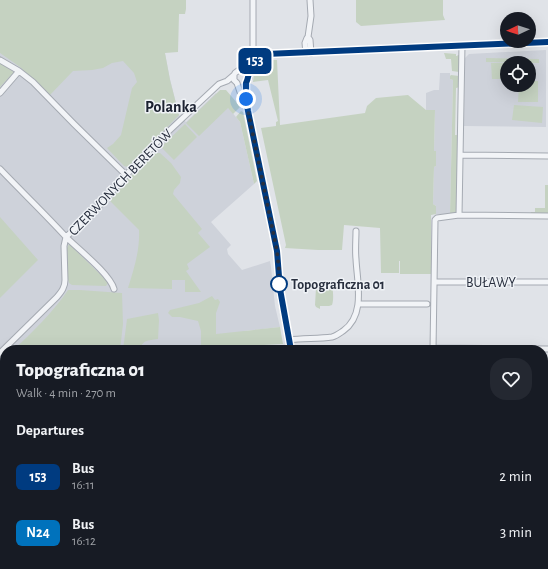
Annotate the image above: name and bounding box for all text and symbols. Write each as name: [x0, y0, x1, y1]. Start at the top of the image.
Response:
north arrow: [500, 12, 536, 48]
map controls: [500, 12, 536, 92]
line badge: 153: [232, 48, 278, 74]
text: 153: [246, 54, 264, 68]
button: locate: [500, 56, 536, 92]
your location: [236, 89, 256, 109]
district label: Polanka: [145, 99, 197, 115]
street label: CZERWONYCH BERETÓW: [64, 124, 175, 239]
marker: Topograficzna 01: [270, 275, 288, 293]
street label: BUŁAWY: [466, 276, 517, 290]
place label: Topograficzna 01: [291, 278, 385, 292]
button: heart: [490, 358, 532, 400]
text: Topograficzna 01: [16, 361, 145, 380]
text: Walk · 4 min · 270 m: [16, 387, 116, 400]
text: Departures: [16, 423, 84, 438]
text: Bus: [72, 461, 94, 476]
text: 2 min: [499, 469, 532, 484]
text: 153: [29, 470, 47, 484]
text: 16:11: [72, 479, 95, 492]
text: Bus: [72, 517, 94, 532]
text: 3 min: [500, 525, 532, 540]
text: N24: [26, 526, 50, 540]
text: 16:12: [72, 535, 96, 548]

